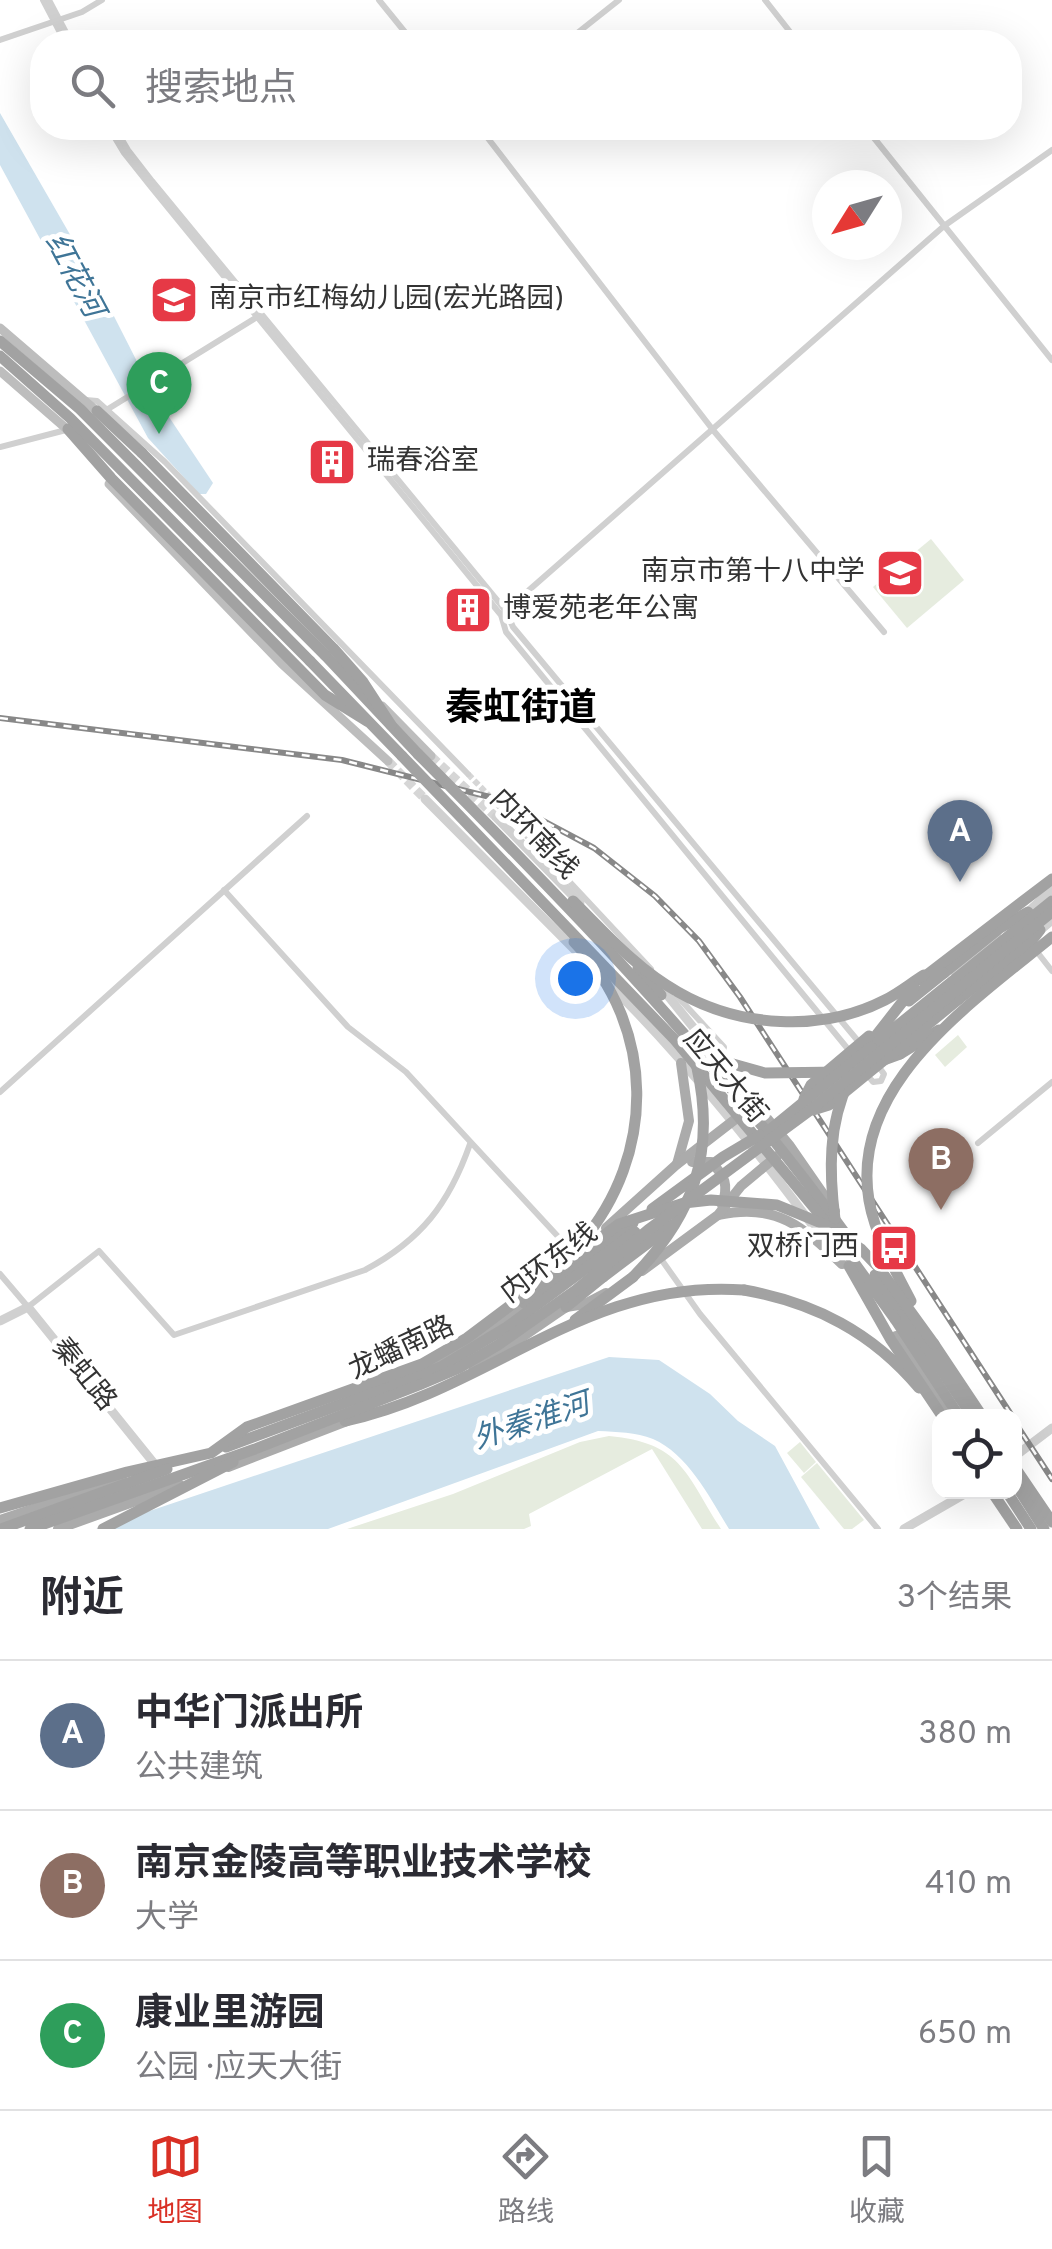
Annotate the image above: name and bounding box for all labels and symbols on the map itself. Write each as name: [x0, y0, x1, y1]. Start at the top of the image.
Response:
north arrow: [812, 170, 902, 260]
water label: 红花河: [36, 228, 113, 329]
school or university icon: 南京市红梅幼儿园(宏光路园): [148, 274, 200, 326]
place label: 南京市红梅幼儿园(宏光路园): [209, 282, 564, 318]
pin: C: [126, 352, 192, 434]
building icon: 瑞春浴室: [306, 436, 358, 488]
place label: 瑞春浴室: [367, 444, 479, 480]
school or university icon: 南京市第十八中学: [874, 547, 926, 599]
place label: 南京市第十八中学: [641, 555, 865, 591]
building icon: 博爱苑老年公寓: [442, 584, 494, 636]
place label: 博爱苑老年公寓: [503, 592, 699, 628]
district label: 秦虹街道: [445, 686, 597, 735]
street label: 内环南线: [481, 782, 585, 888]
pin: A: [928, 800, 992, 882]
your location: [550, 953, 601, 1004]
street label: 应天大街: [674, 1023, 774, 1131]
pin: B: [908, 1128, 974, 1210]
street label: 内环东线: [494, 1216, 606, 1312]
bus stop icon: 双桥门西: [868, 1222, 920, 1274]
place label: 双桥门西: [747, 1230, 859, 1266]
street label: 龙蟠南路: [344, 1309, 460, 1389]
street label: 秦虹路: [43, 1331, 123, 1419]
water label: 外秦淮河: [469, 1385, 600, 1459]

